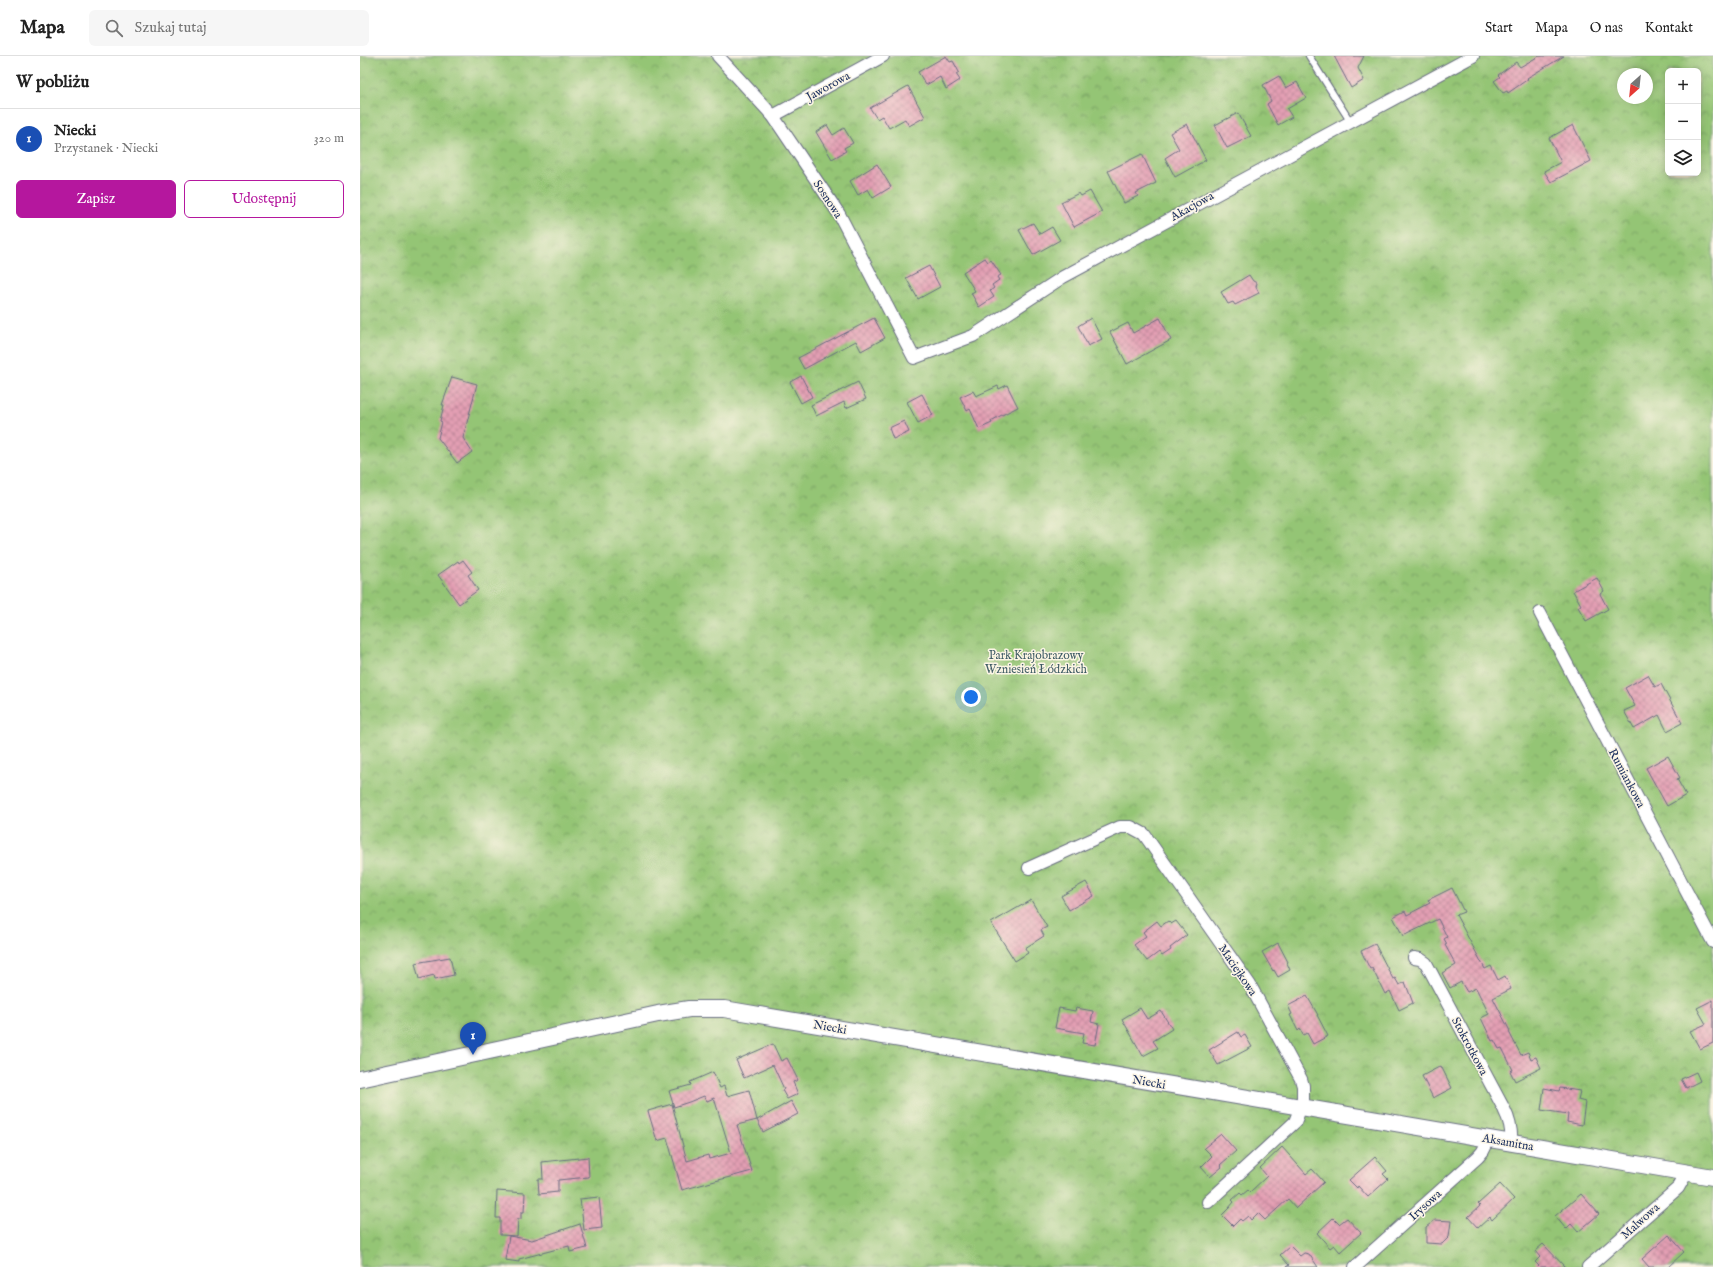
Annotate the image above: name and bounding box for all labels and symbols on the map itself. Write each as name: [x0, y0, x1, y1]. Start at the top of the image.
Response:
street label: Jaworowa: [802, 68, 854, 106]
north arrow: [1617, 68, 1653, 104]
street label: Sosnowa: [810, 177, 846, 222]
street label: Akacjowa: [1167, 188, 1217, 225]
park label: Park Krajobrazowy Wzniesień Łódzkich: [985, 648, 1088, 677]
your location: [961, 687, 981, 707]
street label: Rumiankowa: [1605, 746, 1649, 811]
street label: Maciejkowa: [1215, 942, 1261, 1000]
street label: Stokrotkowa: [1448, 1015, 1492, 1079]
street label: Niecki: [812, 1017, 848, 1038]
pin: 1: [460, 1022, 486, 1055]
street label: Niecki: [1131, 1072, 1167, 1093]
street label: Aksamitna: [1480, 1130, 1536, 1155]
street label: Irysowa: [1406, 1186, 1445, 1224]
street label: Malwowa: [1618, 1200, 1663, 1243]

